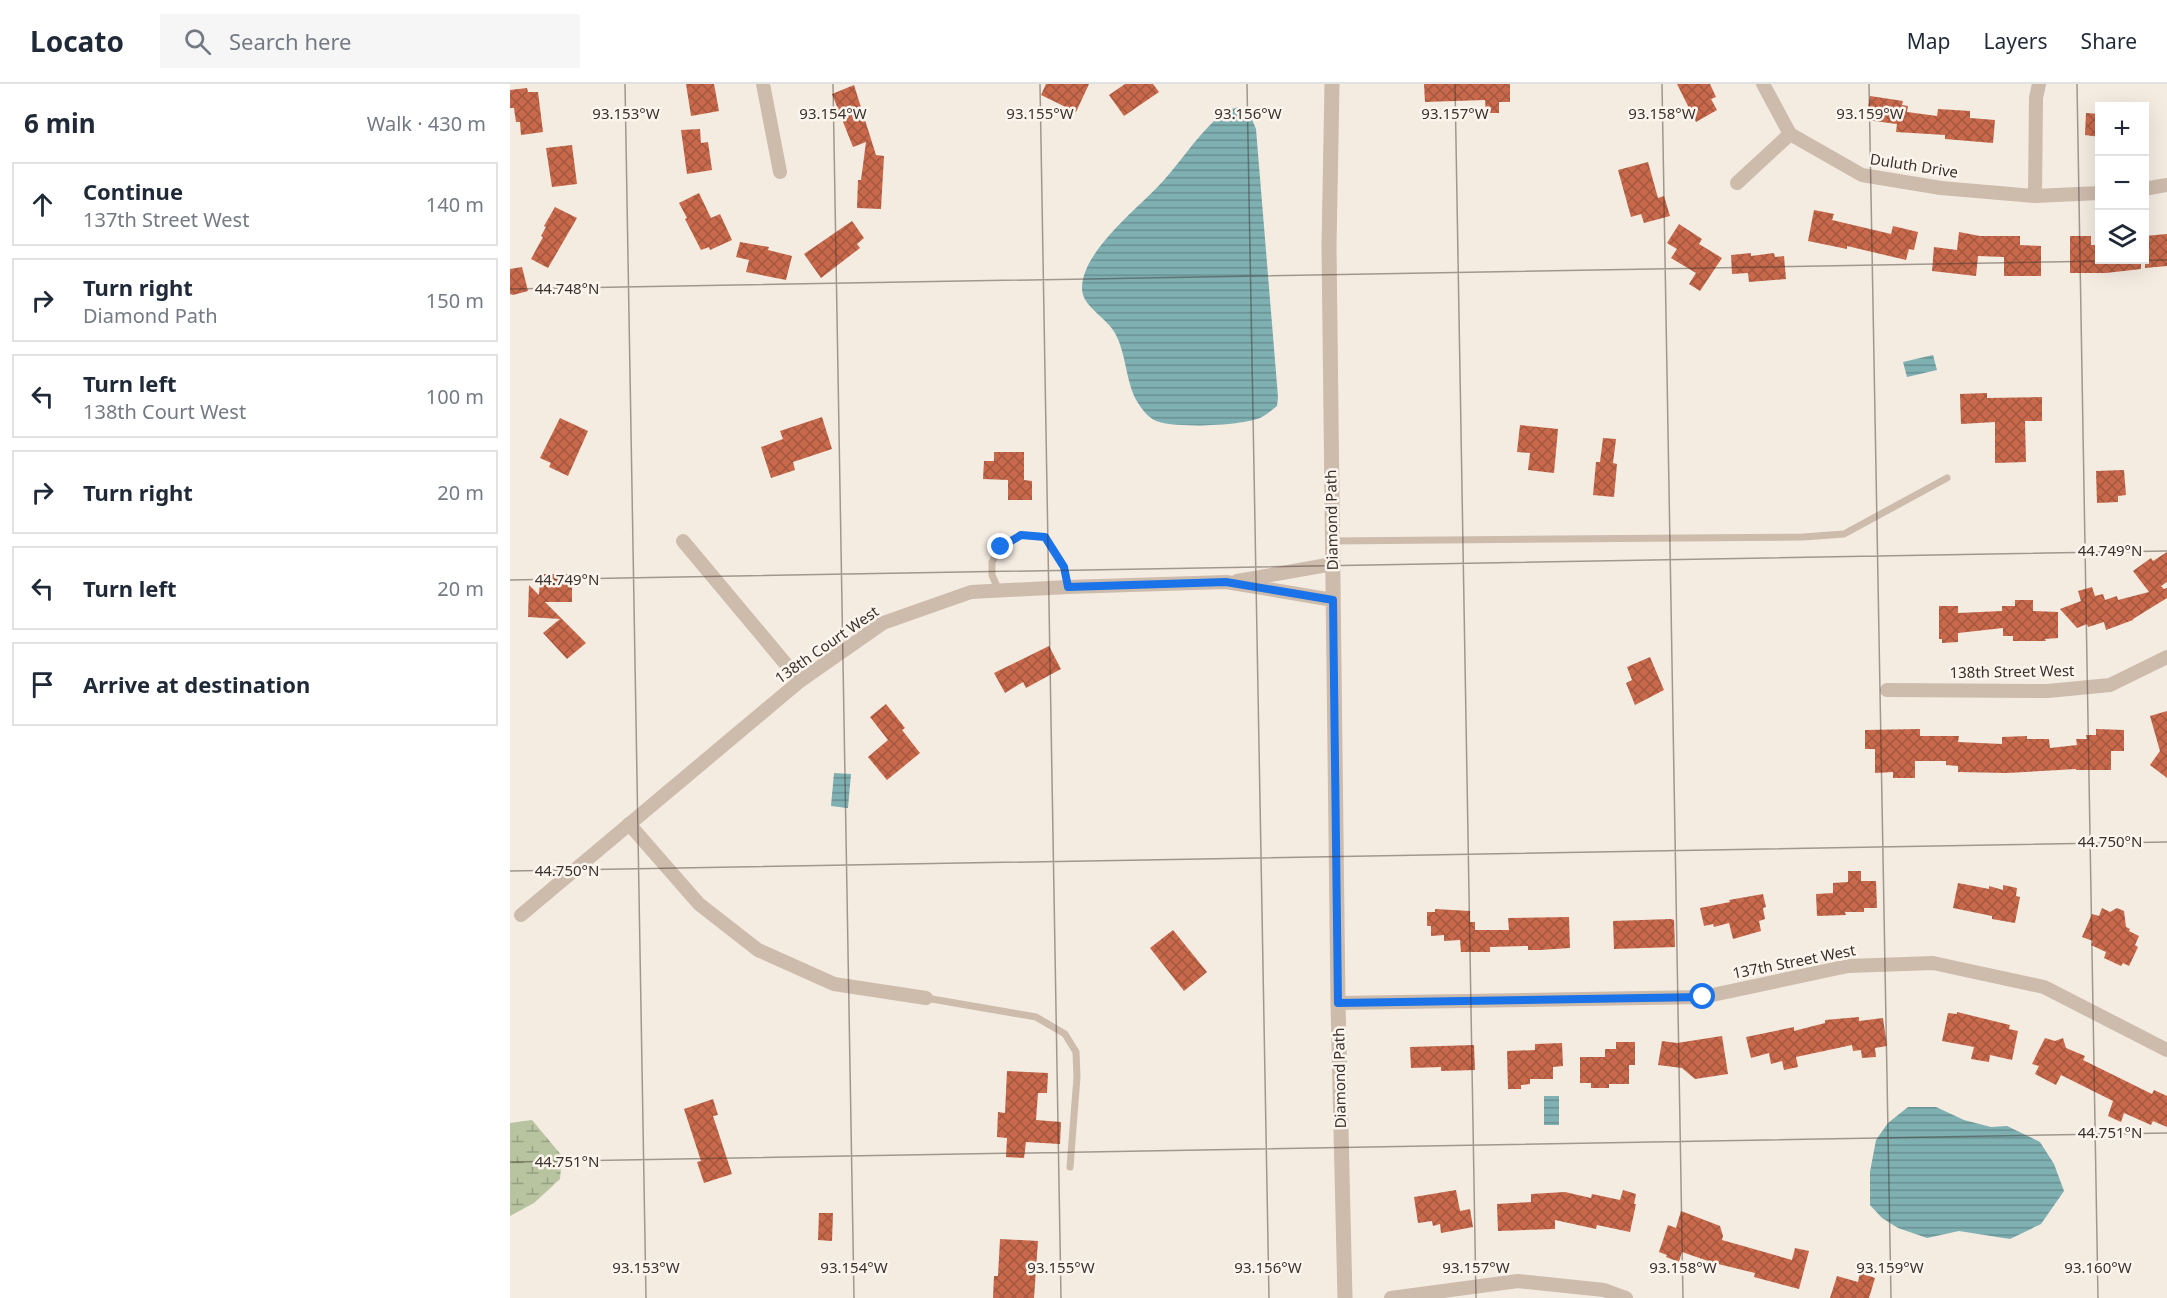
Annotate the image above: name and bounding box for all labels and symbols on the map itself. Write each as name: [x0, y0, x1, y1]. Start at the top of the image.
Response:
text: 93.153°W: [592, 103, 660, 123]
text: 93.154°W: [799, 103, 867, 123]
text: 93.155°W: [1006, 103, 1074, 123]
text: 93.156°W: [1214, 103, 1282, 123]
text: 93.157°W: [1421, 103, 1489, 123]
text: 93.158°W: [1628, 103, 1696, 123]
text: 93.159°W: [1836, 103, 1904, 123]
street label: Duluth Drive: [1869, 148, 1960, 182]
text: 44.748°N: [535, 278, 599, 298]
street label: Diamond Path: [1320, 469, 1342, 571]
route end: [987, 533, 1013, 559]
text: 44.749°N: [2078, 540, 2142, 560]
text: 44.749°N: [535, 569, 599, 589]
street label: 138th Court West: [771, 601, 883, 687]
street label: 138th Street West: [1949, 660, 2075, 682]
text: 44.750°N: [2078, 831, 2142, 851]
text: 44.750°N: [535, 860, 599, 880]
street label: 137th Street West: [1731, 939, 1858, 983]
route start: [1689, 983, 1715, 1009]
street label: Diamond Path: [1328, 1027, 1350, 1129]
text: 44.751°N: [2078, 1122, 2142, 1142]
text: 44.751°N: [535, 1151, 599, 1171]
text: 93.153°W: [612, 1257, 680, 1277]
text: 93.154°W: [820, 1257, 888, 1277]
text: 93.155°W: [1027, 1257, 1095, 1277]
text: 93.156°W: [1234, 1257, 1302, 1277]
text: 93.157°W: [1442, 1257, 1510, 1277]
text: 93.158°W: [1649, 1257, 1717, 1277]
text: 93.159°W: [1856, 1257, 1924, 1277]
text: 93.160°W: [2064, 1257, 2132, 1277]

